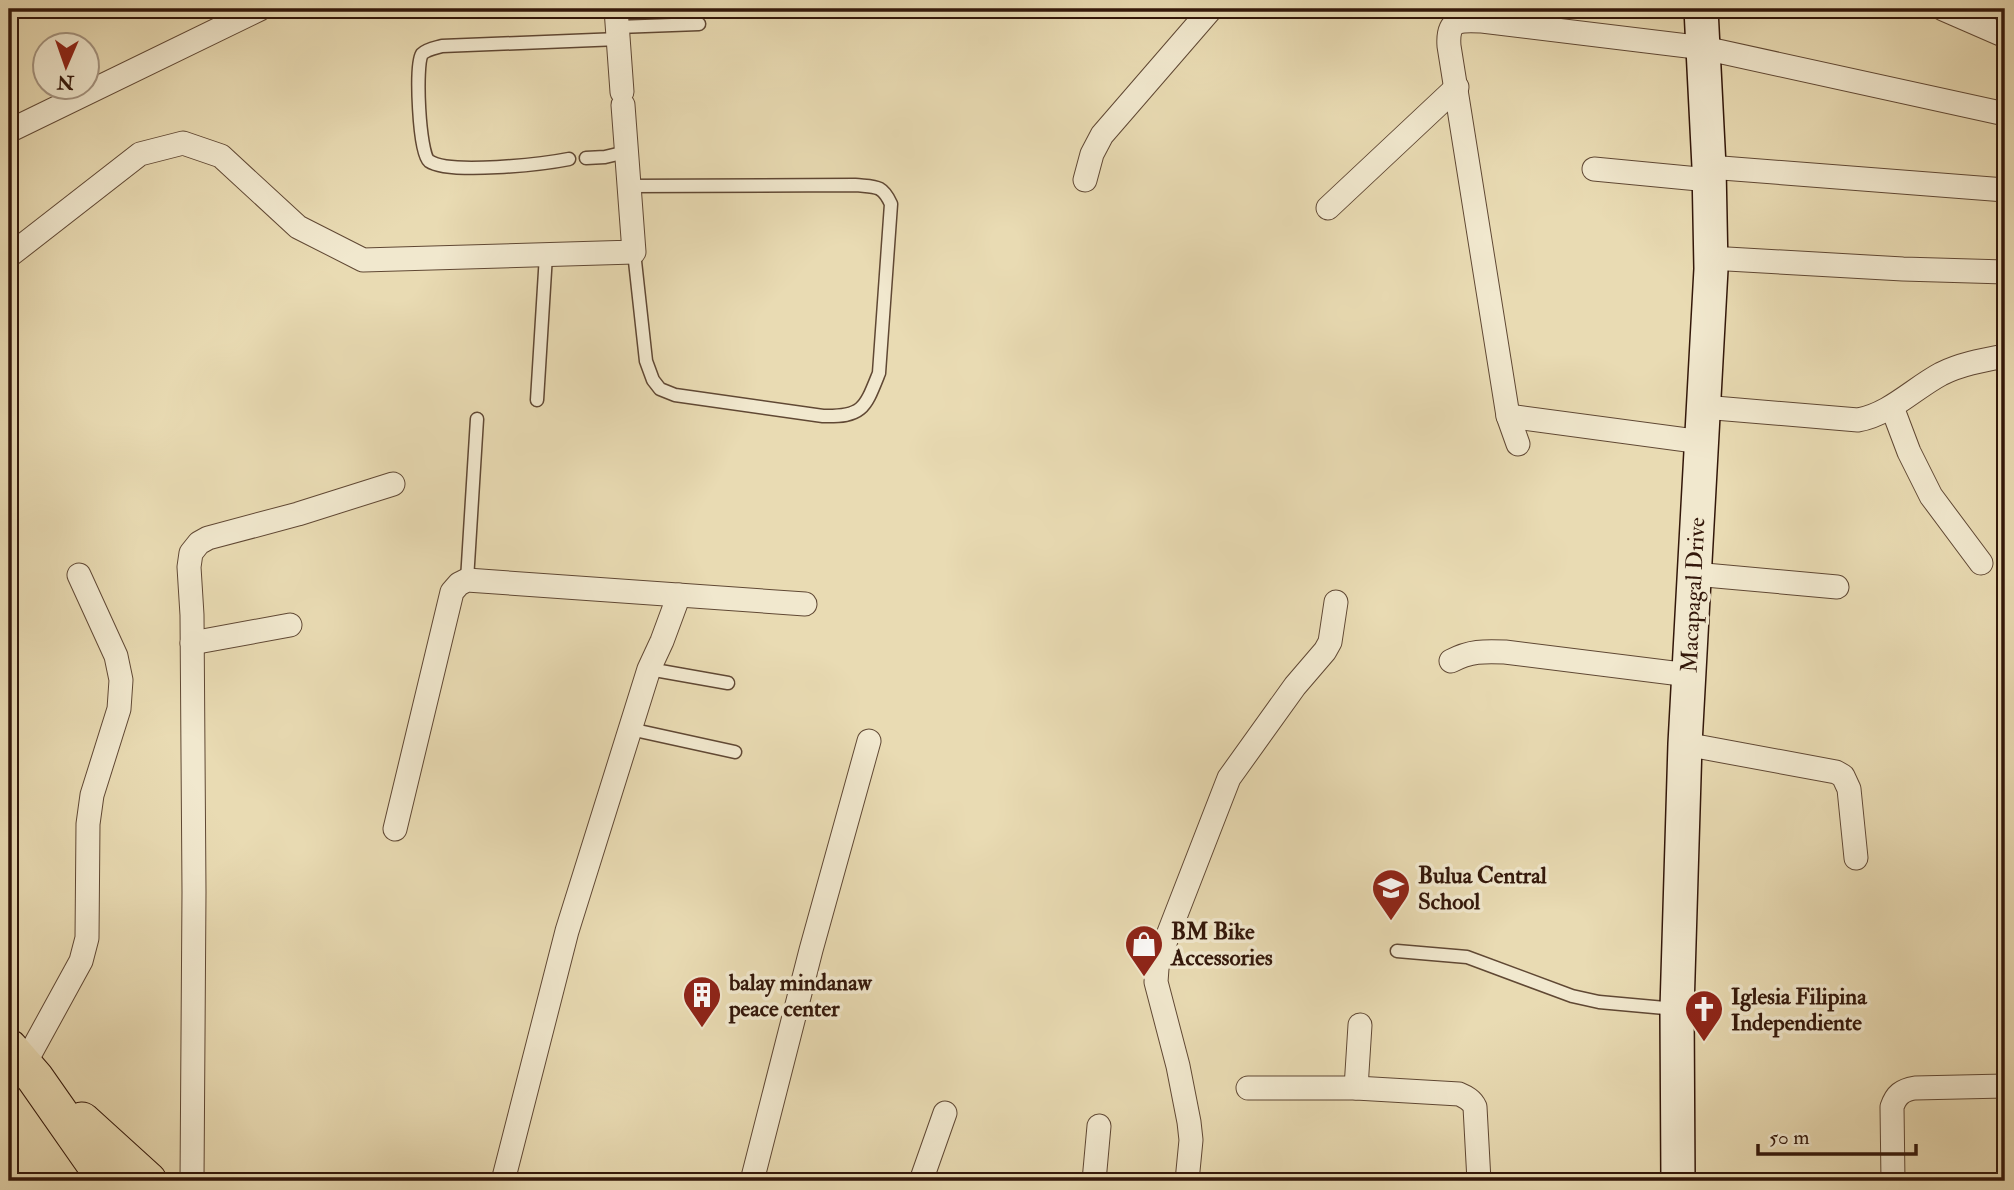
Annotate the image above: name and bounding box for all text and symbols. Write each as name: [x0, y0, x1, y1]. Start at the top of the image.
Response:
north arrow: [32, 32, 102, 102]
text: N: [56, 70, 75, 94]
street label: Macapagal Drive: [1674, 516, 1713, 673]
place label: Bulua Central School: [1418, 861, 1548, 916]
school or university icon: Bulua Central School: [1370, 867, 1412, 922]
place label: BM Bike Accessories: [1170, 917, 1273, 972]
shop icon: BM Bike Accessories: [1123, 923, 1165, 978]
place label: balay mindanaw peace center: [728, 968, 872, 1024]
building icon: balay mindanaw peace center: [681, 974, 723, 1029]
place label: Iglesia Filipina Independiente: [1731, 982, 1868, 1038]
church icon: Iglesia Filipina Independiente: [1683, 988, 1725, 1043]
scale bar: [1758, 1113, 1916, 1157]
text: 50 m: [1769, 1124, 1810, 1151]

